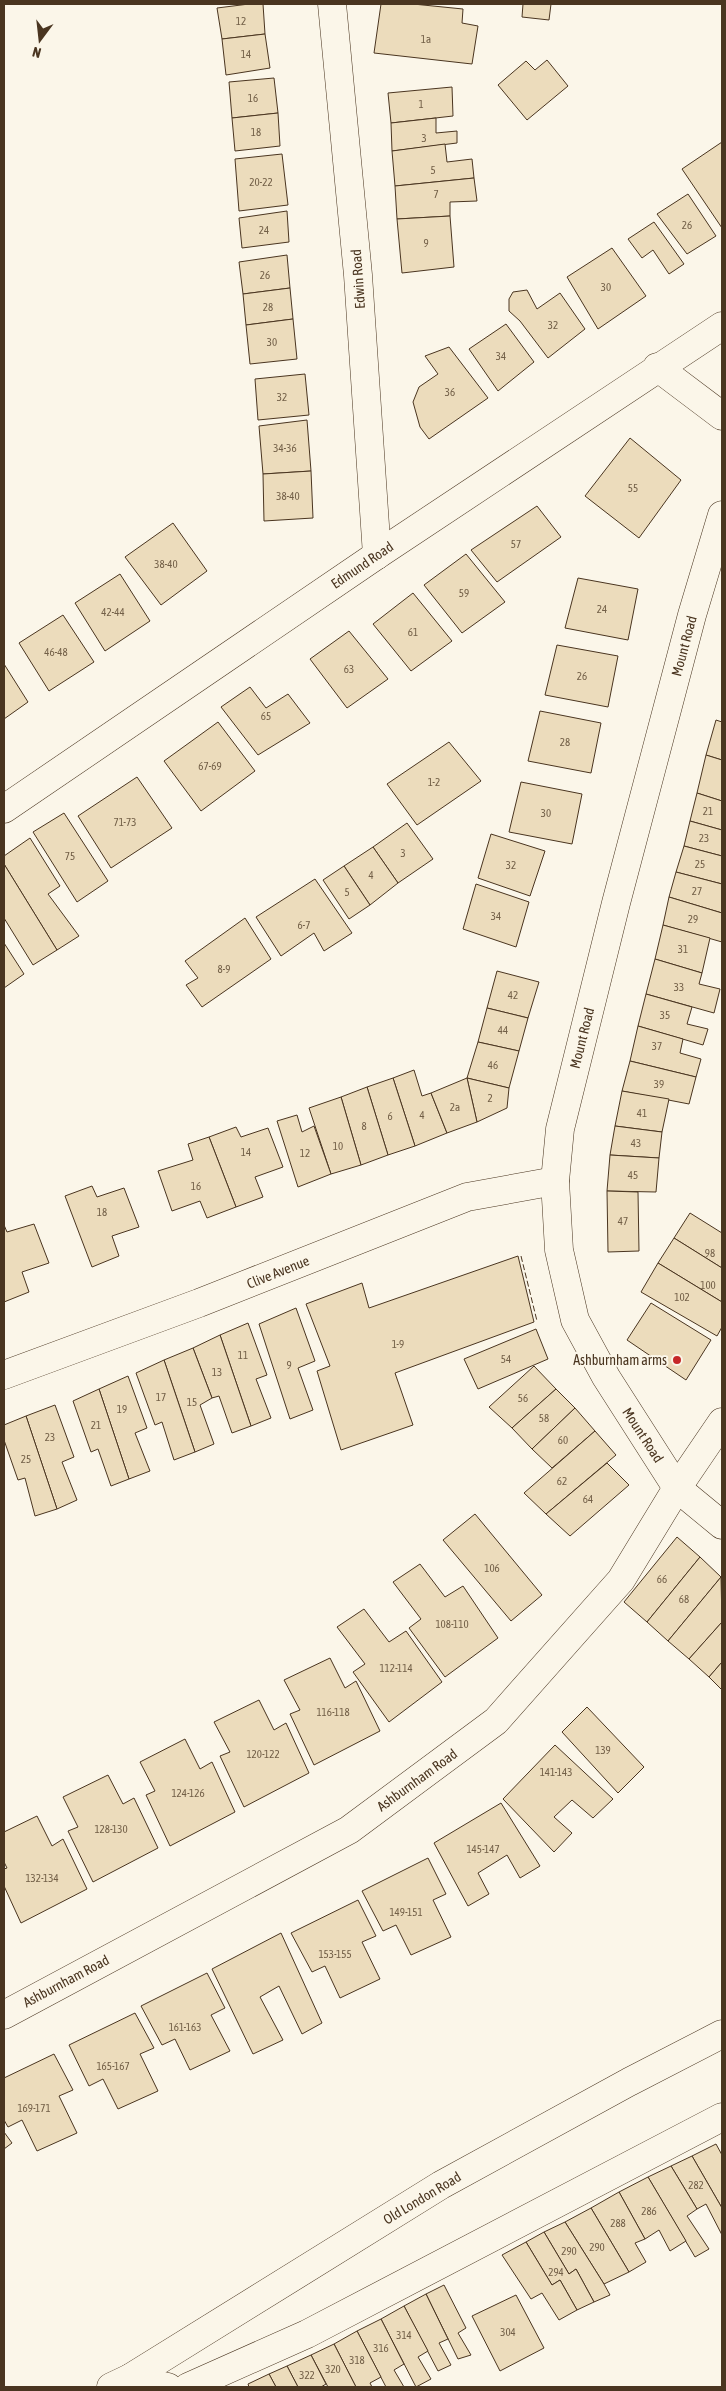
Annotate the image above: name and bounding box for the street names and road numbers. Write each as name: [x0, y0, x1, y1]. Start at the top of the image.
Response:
street label: Edwin Road: [348, 249, 368, 309]
street label: Edmund Road: [328, 538, 396, 592]
street label: Mount Road: [668, 614, 700, 678]
street label: Mount Road: [567, 1006, 597, 1070]
street label: Clive Avenue: [244, 1252, 312, 1292]
street label: Mount Road: [619, 1405, 667, 1465]
street label: Ashburnham Road: [374, 1746, 460, 1814]
street label: Ashburnham Road: [20, 1952, 112, 2010]
street label: Old London Road: [380, 2169, 464, 2227]

